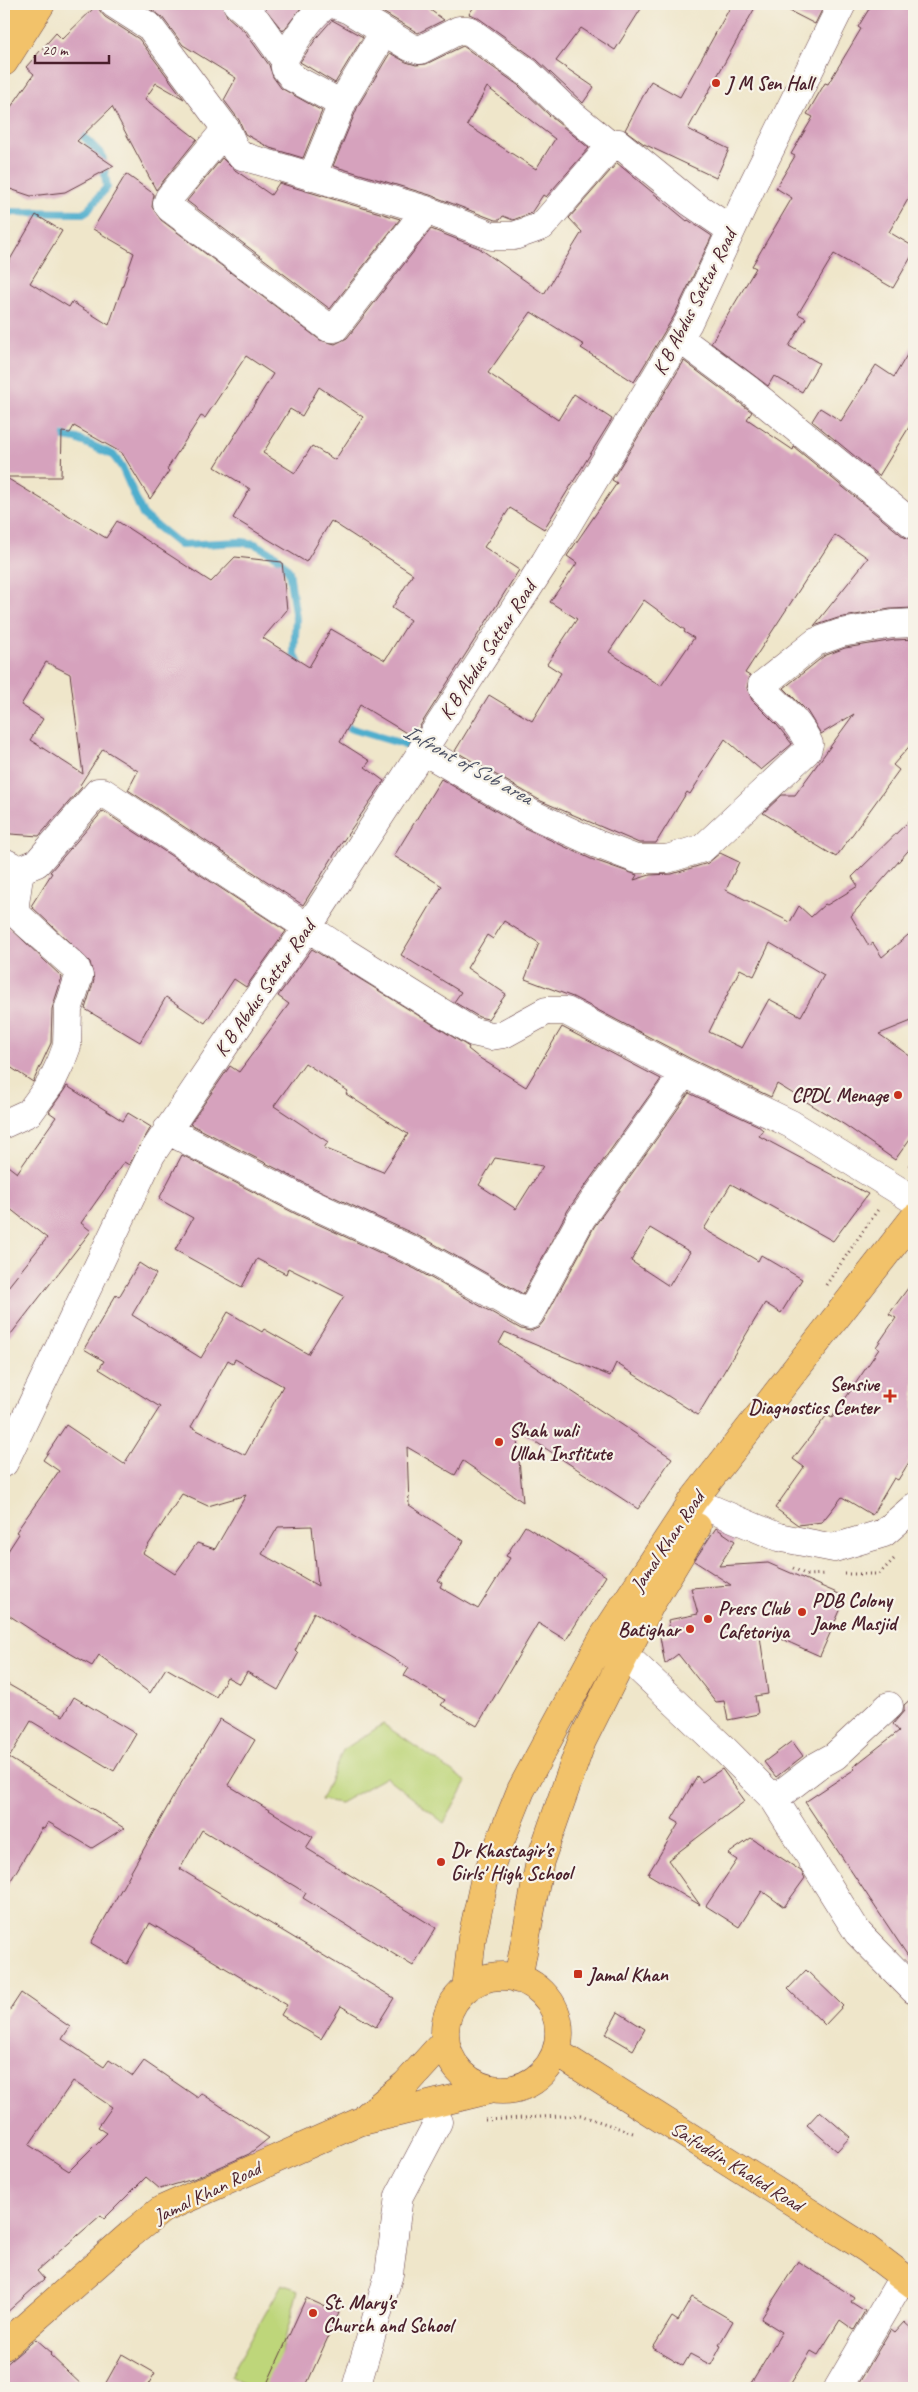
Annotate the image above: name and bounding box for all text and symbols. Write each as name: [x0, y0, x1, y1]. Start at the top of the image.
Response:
scale bar: [35, 32, 109, 64]
text: 20 m: [42, 41, 69, 60]
place label: J M Sen Hall: [724, 71, 817, 96]
marker: J M Sen Hall: [710, 77, 722, 89]
street label: K B Abdus Sattar Road: [647, 222, 743, 379]
street label: K B Abdus Sattar Road: [433, 574, 543, 724]
water label: Infront of Sub area: [399, 718, 539, 811]
street label: K B Abdus Sattar Road: [208, 913, 322, 1061]
place label: CPDL Menage: [792, 1083, 889, 1108]
marker: CPDL Menage: [892, 1089, 904, 1101]
place label: Sensive Diagnostics Center: [749, 1372, 882, 1420]
marker: Sensive Diagnostics Center: [883, 1389, 897, 1403]
place label: Shah wali Ullah Institute: [509, 1418, 613, 1466]
marker: Shah wali Ullah Institute: [493, 1436, 505, 1448]
street label: Jamal Khan Road: [624, 1484, 712, 1597]
place label: PDB Colony Jame Masjid: [810, 1588, 900, 1636]
place label: Press Club Cafetoriya: [718, 1596, 791, 1644]
marker: PDB Colony Jame Masjid: [796, 1606, 808, 1618]
marker: Press Club Cafetoriya: [702, 1613, 714, 1625]
place label: Batighar: [618, 1617, 683, 1642]
marker: Batighar: [684, 1623, 696, 1635]
place label: Dr Khastagir's Girls' High School: [451, 1838, 575, 1886]
marker: Dr Khastagir's Girls' High School: [435, 1856, 447, 1868]
place label: Jamal Khan: [586, 1962, 669, 1987]
marker: Jamal Khan: [572, 1968, 584, 1980]
street label: Saifuddin Khaled Road: [666, 2116, 810, 2219]
street label: Jamal Khan Road: [149, 2154, 268, 2230]
place label: St. Mary's Church and School: [323, 2290, 456, 2338]
marker: St. Mary's Church and School: [307, 2307, 319, 2319]

